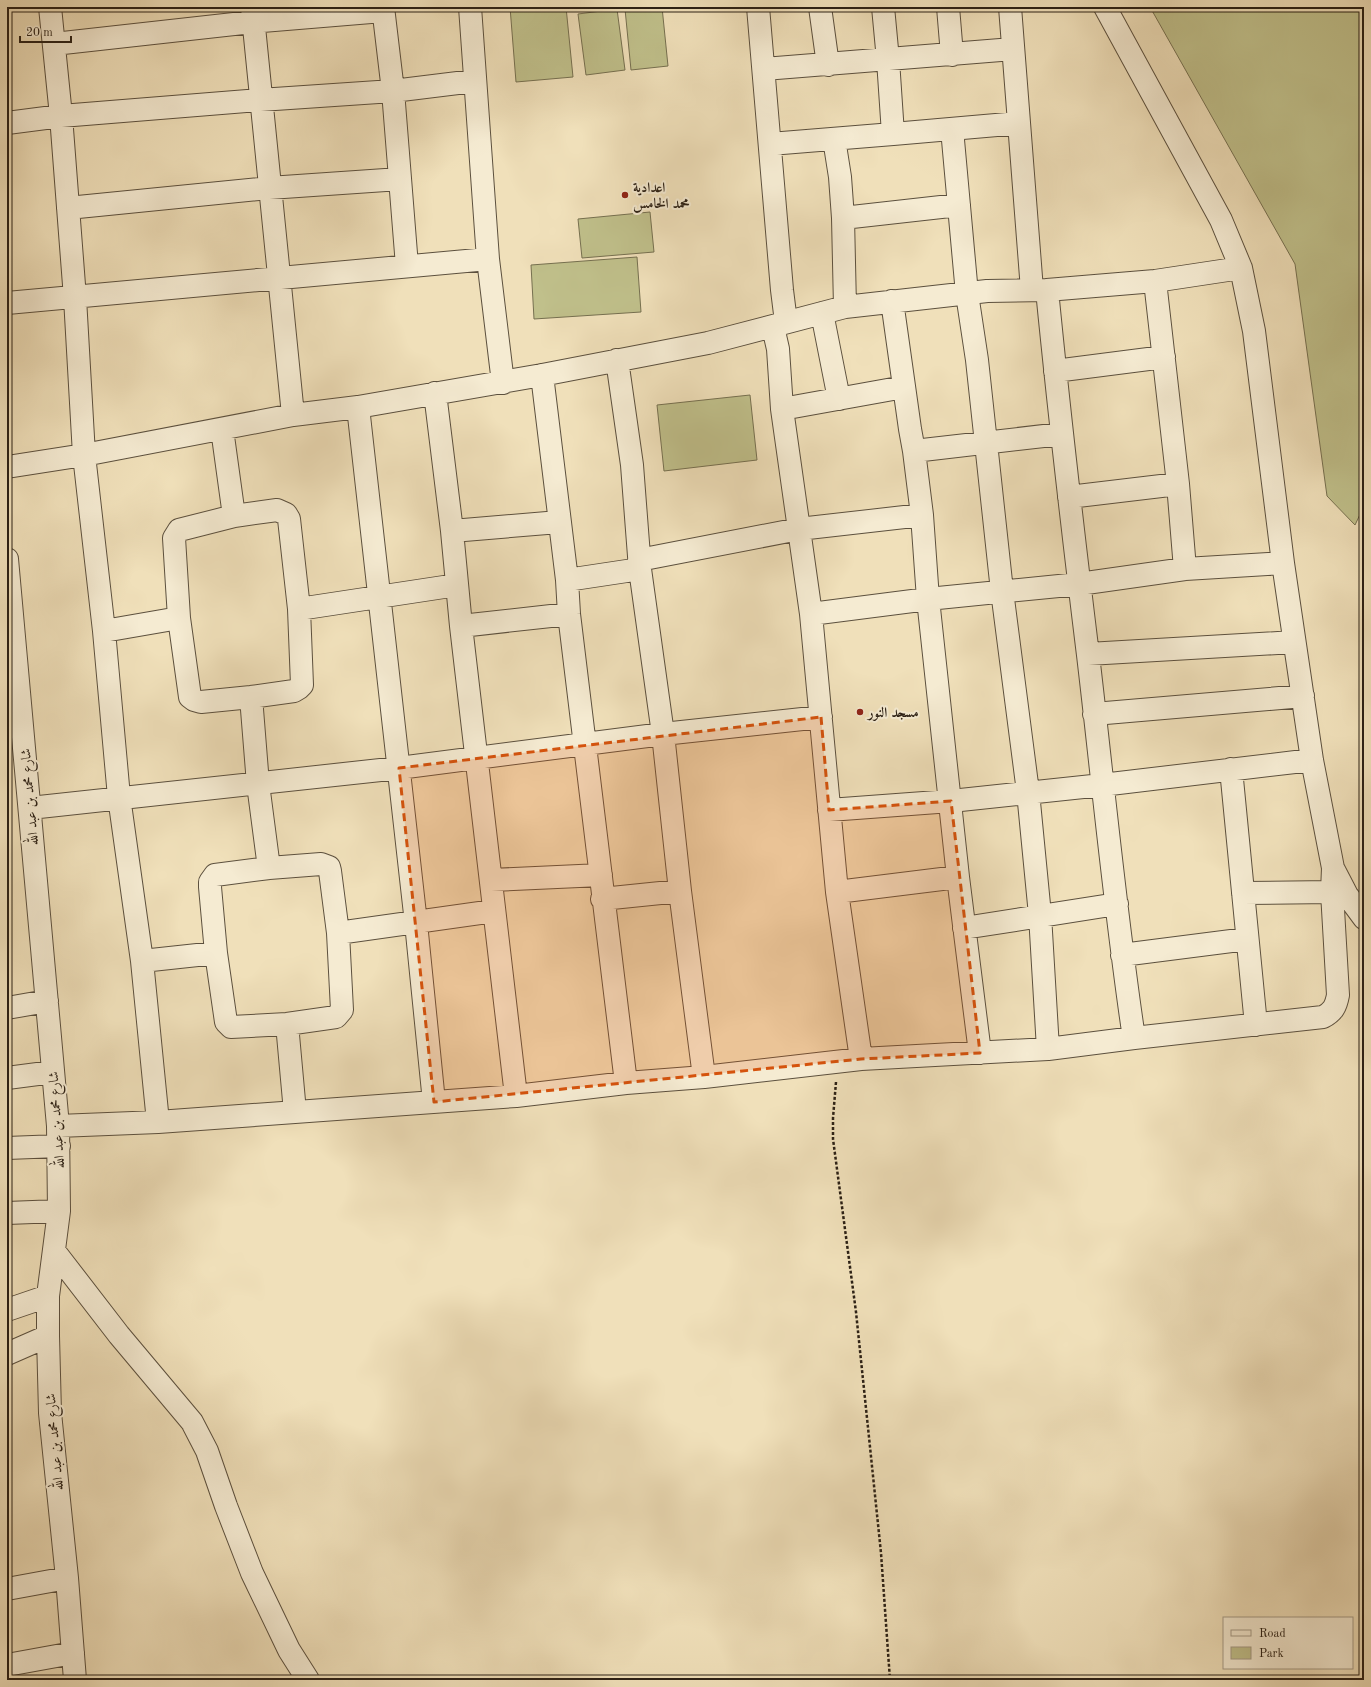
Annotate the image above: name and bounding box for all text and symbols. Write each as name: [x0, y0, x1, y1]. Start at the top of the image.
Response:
scale bar: [20, 18, 71, 44]
text: 20 m: [26, 27, 53, 39]
place label: اعدادية محمد الخامس: [633, 181, 689, 213]
marker: اعدادية محمد الخامس: [620, 190, 630, 200]
place label: مسجد النور: [866, 706, 919, 721]
marker: مسجد النور: [855, 707, 865, 717]
street label: شارع محمد بن عبد الله: [14, 747, 45, 846]
street label: شارع محمد بن عبد الله: [42, 1071, 71, 1169]
street label: شارع محمد بن عبد الله: [39, 1392, 70, 1491]
legend: [1223, 1617, 1353, 1669]
text: Road: [1259, 1628, 1286, 1640]
text: Park: [1259, 1648, 1284, 1660]

